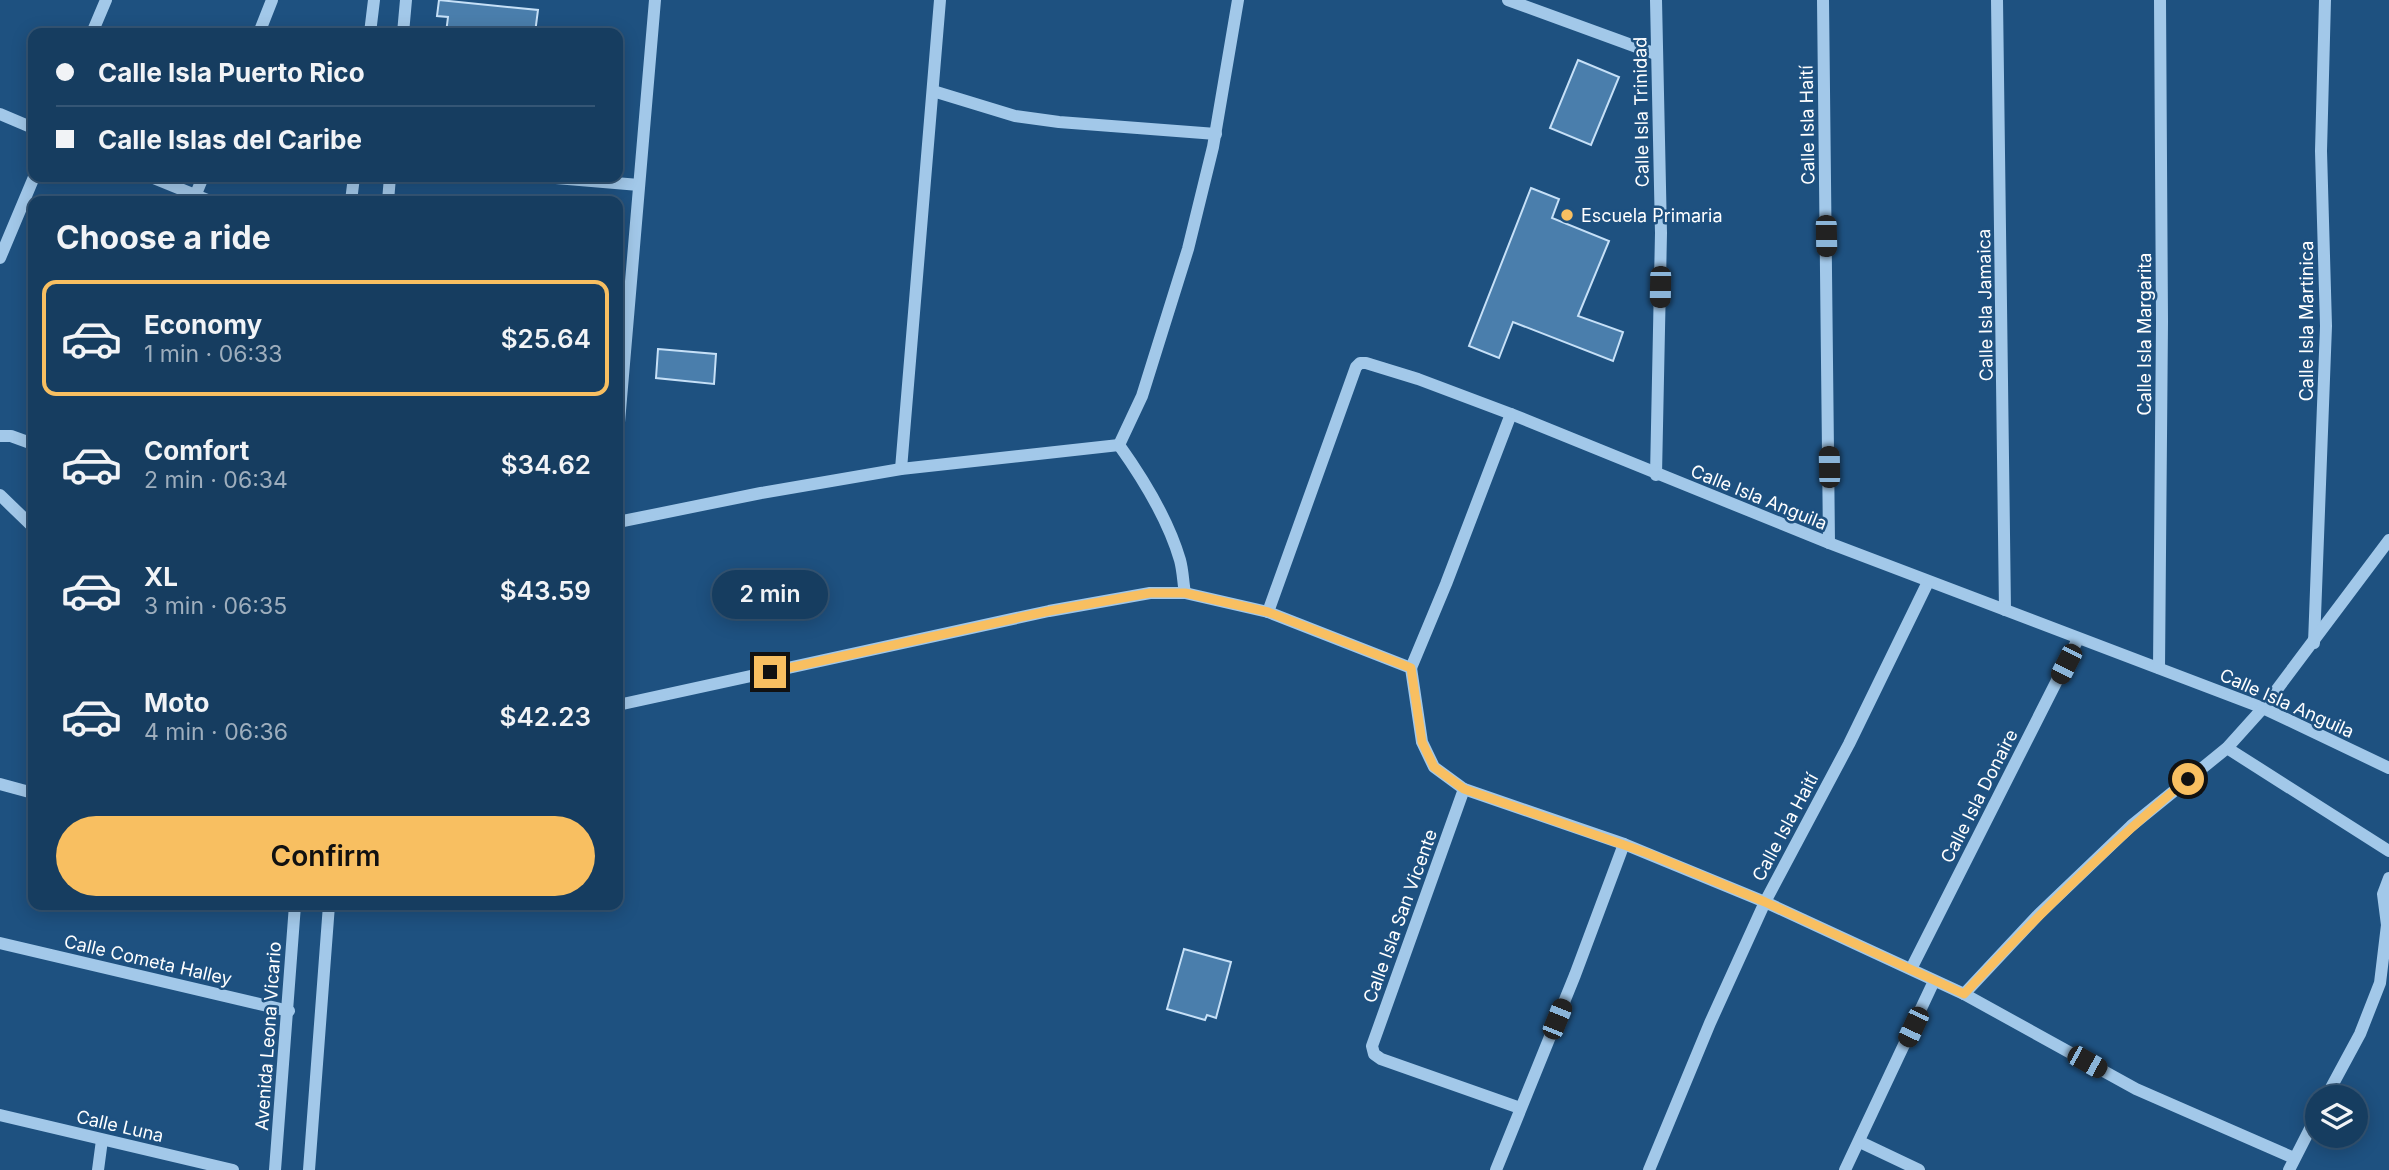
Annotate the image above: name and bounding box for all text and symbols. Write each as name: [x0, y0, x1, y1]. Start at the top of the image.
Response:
street label: Calle Isla Trinidad: [1629, 37, 1653, 187]
text: Calle Isla Puerto Rico: [98, 57, 365, 88]
street label: Calle Isla Haití: [1795, 64, 1819, 185]
text: Calle Islas del Caribe: [98, 124, 362, 155]
place label: Escuela Primaria: [1581, 205, 1723, 226]
marker: Escuela Primaria: [1559, 207, 1575, 223]
car: [1816, 215, 1837, 257]
text: Choose a ride: [56, 218, 271, 257]
street label: Calle Isla Jamaica: [1973, 229, 1997, 381]
street label: Calle Isla Martinica: [2296, 241, 2317, 401]
street label: Calle Isla Margarita: [2134, 253, 2155, 415]
car: [1650, 266, 1671, 308]
icon: car: [60, 307, 123, 370]
text: Economy: [144, 309, 262, 340]
text: $25.64: [501, 323, 591, 354]
text: 1 min · 06:33: [144, 340, 283, 368]
icon: car: [60, 433, 123, 496]
text: Comfort: [144, 435, 249, 466]
car: [1819, 446, 1840, 488]
text: $34.62: [501, 449, 591, 480]
street label: Calle Isla Anguila: [1688, 460, 1830, 534]
text: 2 min · 06:34: [144, 466, 288, 494]
icon: car: [60, 559, 123, 622]
text: XL: [144, 561, 178, 592]
callout: 2 min: [712, 570, 828, 620]
text: $43.59: [500, 575, 591, 606]
text: 2 min: [740, 580, 800, 608]
text: 3 min · 06:35: [144, 592, 287, 620]
car: [2048, 641, 2085, 687]
route end: [754, 656, 786, 688]
street label: Calle Isla Anguila: [2217, 664, 2357, 742]
icon: car: [60, 685, 123, 748]
text: Moto: [144, 687, 209, 718]
text: $42.23: [500, 701, 591, 732]
text: 4 min · 06:36: [144, 718, 288, 746]
street label: Calle Isla Donaire: [1936, 726, 2022, 866]
route start: [2172, 763, 2204, 795]
street label: Calle Isla Haití: [1748, 769, 1823, 885]
button: Confirm: [56, 816, 595, 896]
street label: Calle Isla San Vicente: [1359, 826, 1441, 1006]
street label: Calle Cometa Halley: [62, 930, 234, 990]
street label: Avenida Leona Vicario: [251, 941, 285, 1131]
car: [1540, 996, 1575, 1042]
car: [1895, 1004, 1932, 1050]
car: [2064, 1043, 2111, 1081]
map controls: [2305, 1085, 2368, 1148]
button: layers: [2305, 1085, 2368, 1148]
street label: Calle Luna: [74, 1106, 166, 1146]

